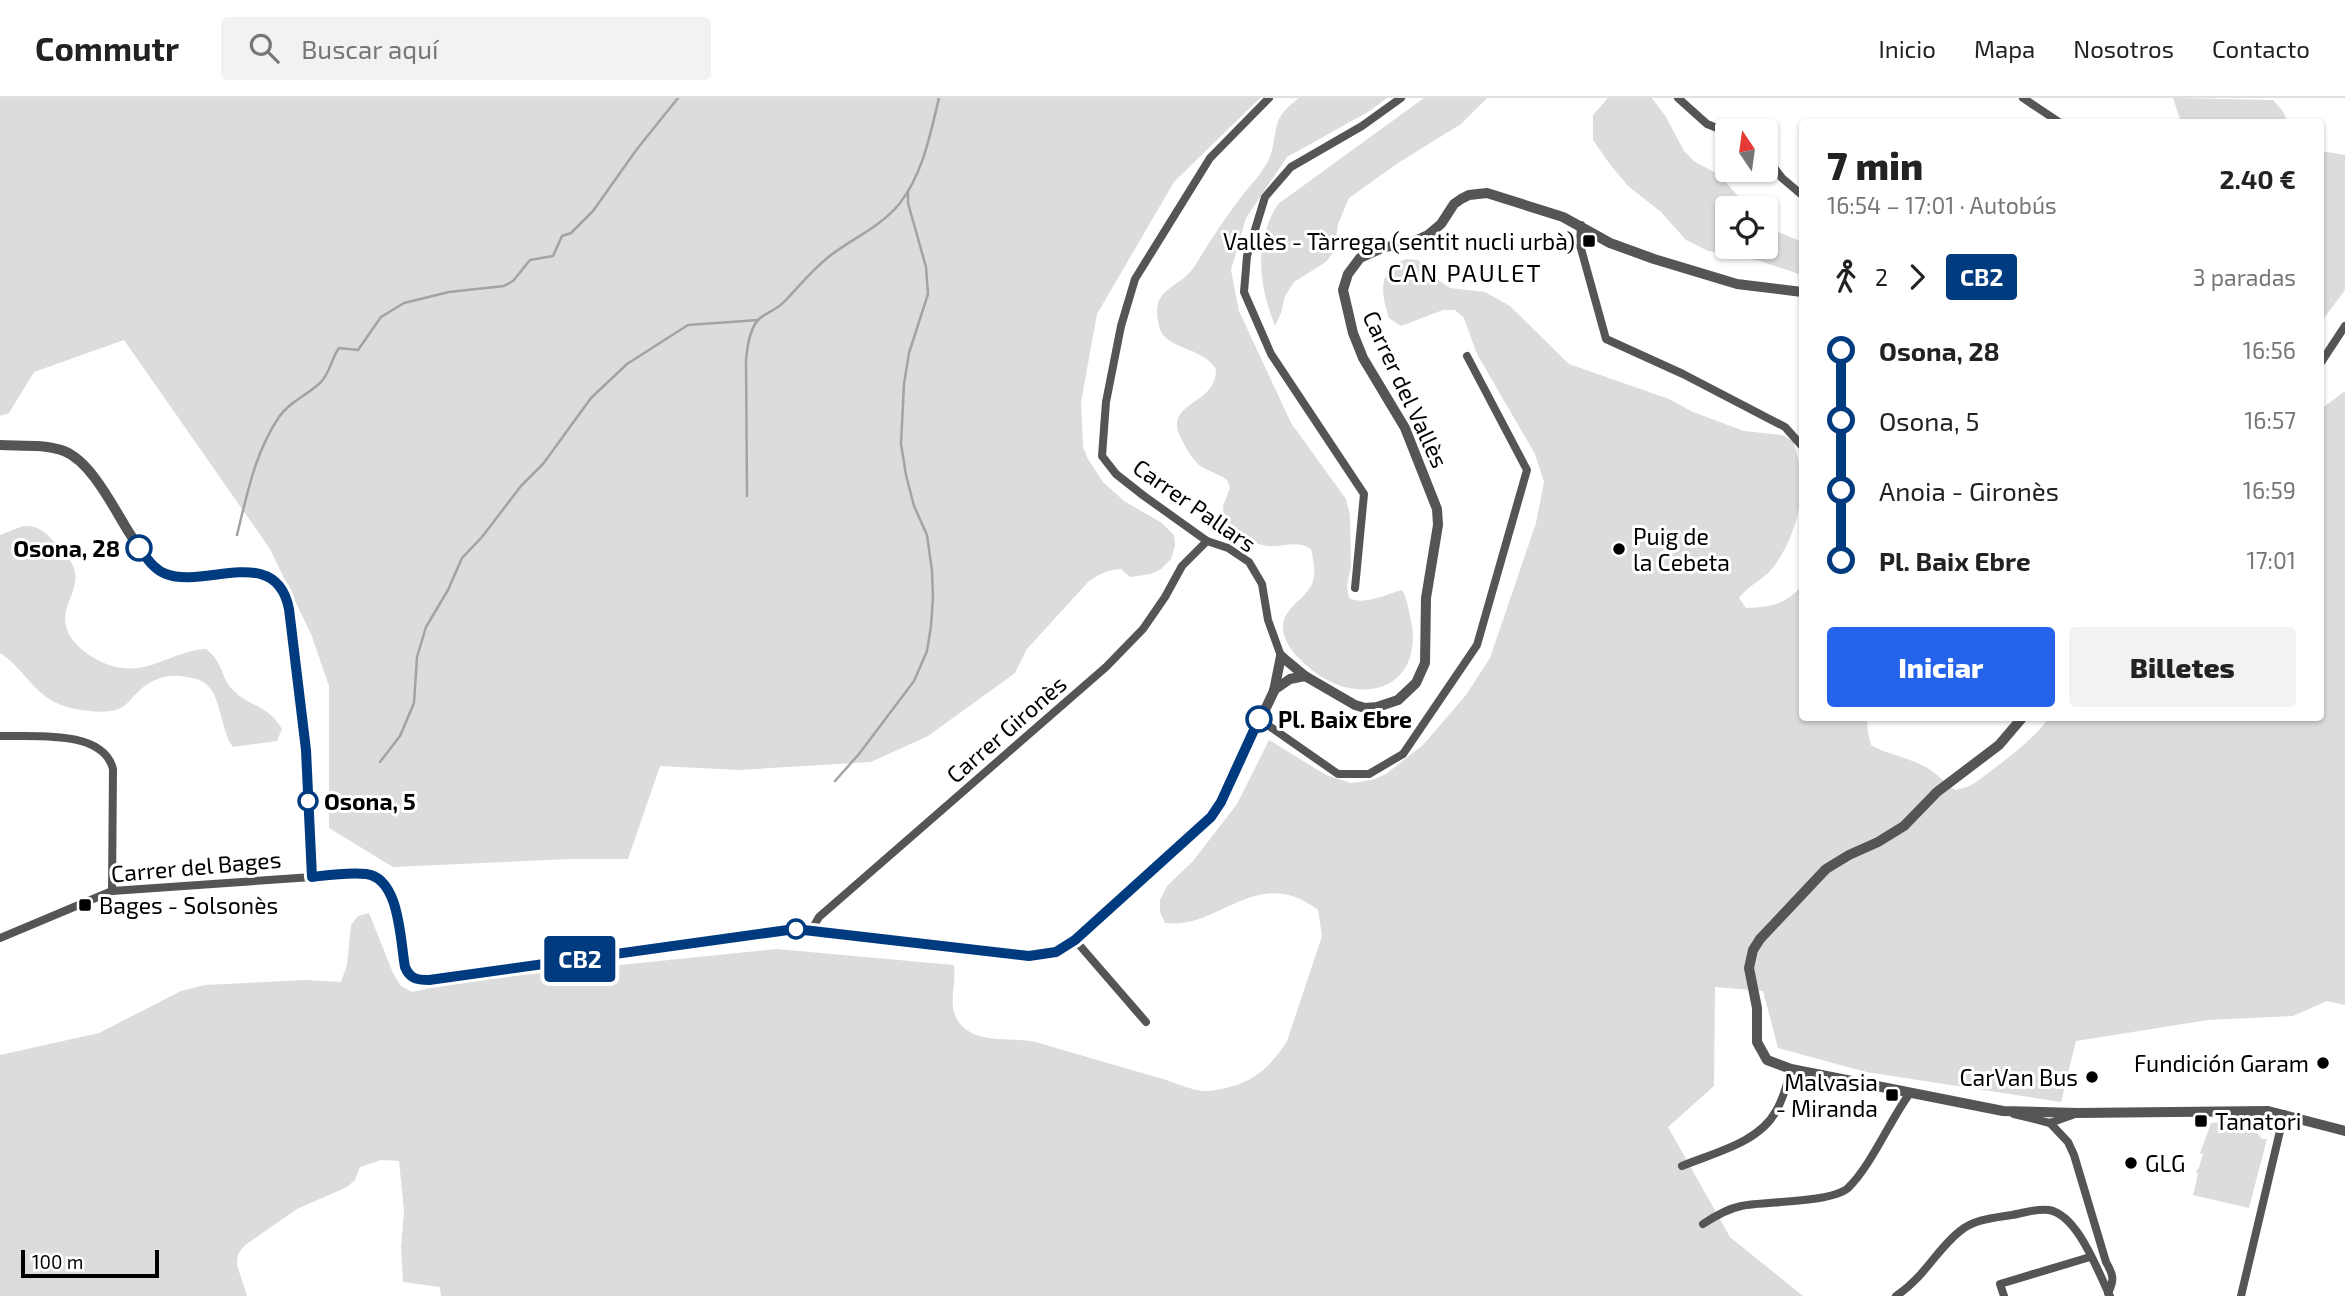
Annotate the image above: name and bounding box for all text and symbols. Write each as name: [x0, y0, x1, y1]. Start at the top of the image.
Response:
search box: [221, 17, 711, 80]
text: Commutr: [35, 28, 179, 68]
icon: search: [245, 29, 283, 67]
text: Buscar aquí: [301, 33, 438, 64]
text: Inicio: [1878, 34, 1936, 63]
text: Mapa: [1974, 34, 2035, 63]
text: Nosotros: [2073, 34, 2174, 63]
text: Contacto: [2212, 34, 2310, 63]
north arrow: [1715, 119, 1778, 182]
map controls: [1715, 119, 1778, 259]
text: 7 min: [1827, 142, 1923, 188]
text: 2.40 €: [2219, 163, 2296, 194]
text: 16:54 – 17:01 · Autobús: [1827, 191, 2057, 219]
button: locate: [1715, 196, 1778, 259]
place label: Vallès - Tàrrega (sentit nucli urbà): [1223, 227, 1575, 255]
marker: Vallès - Tàrrega (sentit nucli urbà): [1581, 233, 1597, 249]
district label: CAN PAULET: [1388, 258, 1542, 287]
icon: walk: [1827, 258, 1865, 296]
icon: forward: [1898, 258, 1936, 296]
text: CB2: [1960, 262, 2003, 291]
text: 2: [1875, 263, 1888, 291]
text: 3 paradas: [2193, 263, 2296, 291]
street label: Carrer del Vallès: [1357, 306, 1455, 472]
text: Osona, 28: [1879, 335, 2000, 366]
text: 16:56: [2243, 336, 2296, 364]
text: Osona, 5: [1879, 405, 1979, 436]
text: 16:57: [2244, 406, 2296, 434]
street label: Carrer Pallars: [1128, 452, 1262, 558]
text: Anoia - Gironès: [1879, 475, 2059, 506]
text: 16:59: [2243, 476, 2296, 504]
place label: Puig de la Cebeta: [1633, 522, 1730, 576]
place label: Osona, 28: [13, 534, 120, 562]
marker: Osona, 28: [126, 535, 152, 561]
marker: Puig de la Cebeta: [1611, 541, 1627, 557]
text: Pl. Baix Ebre: [1879, 545, 2031, 576]
text: 17:01: [2247, 546, 2296, 574]
button: Iniciar: [1827, 627, 2055, 707]
button: Billetes: [2069, 627, 2296, 707]
street label: Carrer Gironès: [940, 669, 1072, 789]
place label: Pl. Baix Ebre: [1278, 705, 1412, 733]
marker: Pl. Baix Ebre: [1246, 706, 1272, 732]
place label: Osona, 5: [324, 787, 416, 815]
marker: Osona, 5: [298, 791, 318, 811]
street label: Carrer del Bages: [110, 845, 282, 887]
place label: Bages - Solsonès: [99, 891, 278, 919]
marker: Bages - Solsonès: [77, 897, 93, 913]
unlabelled marker: [786, 919, 806, 939]
line badge: CB2: [540, 936, 620, 982]
text: CB2: [558, 944, 602, 973]
place label: Fundición Garam: [2134, 1049, 2309, 1077]
marker: Fundición Garam: [2315, 1055, 2331, 1071]
place label: CarVan Bus: [1960, 1063, 2078, 1091]
place label: Malvasia - Miranda: [1776, 1068, 1878, 1122]
marker: CarVan Bus: [2084, 1069, 2100, 1085]
marker: Malvasia - Miranda: [1884, 1087, 1900, 1103]
place label: Tanatori: [2215, 1107, 2302, 1135]
marker: Tanatori: [2193, 1113, 2209, 1129]
place label: GLG: [2145, 1149, 2185, 1177]
marker: GLG: [2123, 1155, 2139, 1171]
scale bar: [21, 1247, 159, 1279]
text: 100 m: [32, 1250, 83, 1273]

